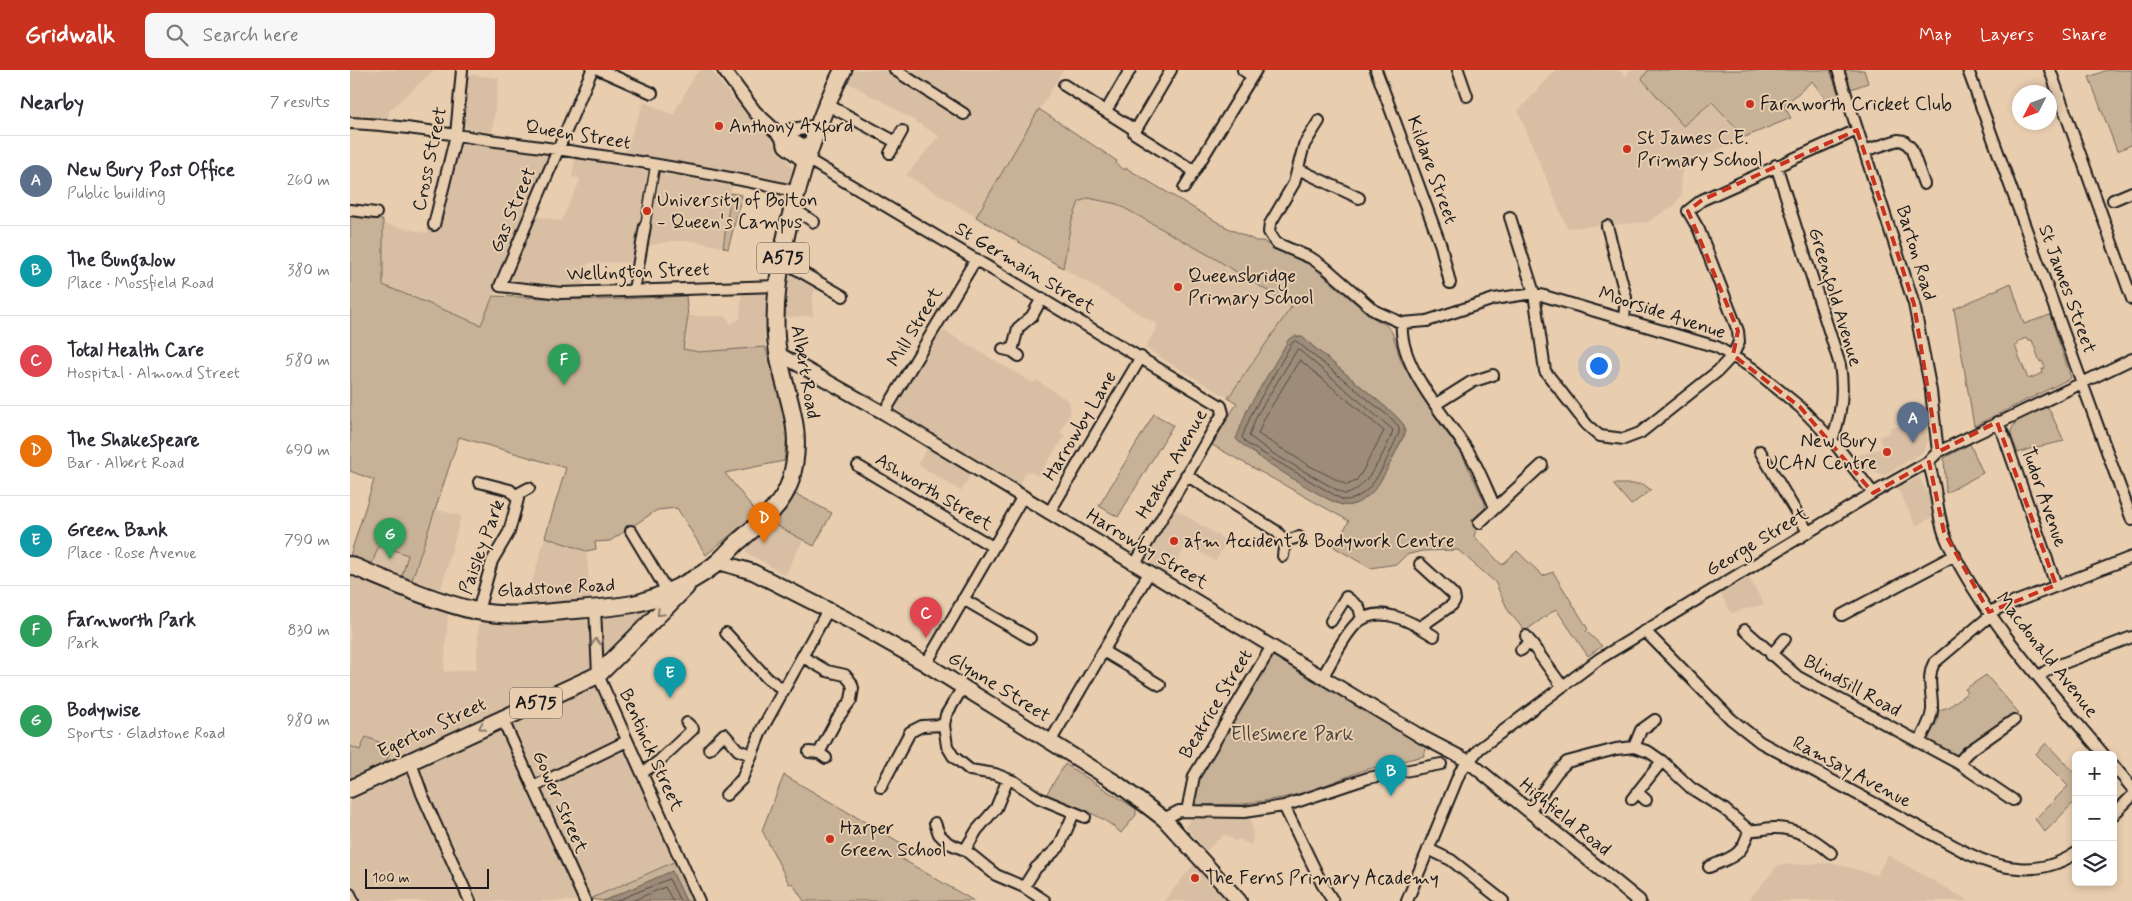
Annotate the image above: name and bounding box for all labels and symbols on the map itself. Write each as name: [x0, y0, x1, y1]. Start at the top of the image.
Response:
north arrow: [2012, 85, 2057, 130]
place label: Farnworth Cricket Club: [1760, 92, 1952, 117]
marker: Farnworth Cricket Club: [1744, 98, 1756, 110]
street label: Cross Street: [407, 105, 453, 213]
street label: Kildare Street: [1401, 112, 1463, 228]
street label: Queen Street: [524, 114, 632, 156]
place label: Anthony Axford: [729, 114, 853, 142]
marker: Anthony Axford: [713, 120, 725, 132]
place label: St James C.E. Primary School: [1637, 126, 1763, 173]
marker: St James C.E. Primary School: [1621, 143, 1633, 155]
street label: Gas Street: [484, 163, 542, 257]
place label: University of Bolton - Queen's Campus: [657, 188, 818, 235]
street label: Barton Road: [1890, 202, 1942, 304]
marker: University of Bolton - Queen's Campus: [641, 205, 653, 217]
street label: St Germain Street: [950, 216, 1100, 320]
street label: St James Street: [2032, 221, 2102, 357]
street label: Greenfold Avenue: [1799, 225, 1868, 370]
road number: A575: [757, 242, 809, 274]
street label: Wellington Street: [566, 257, 710, 290]
place label: Queensbridge Primary School: [1188, 264, 1314, 311]
marker: Queensbridge Primary School: [1172, 281, 1184, 293]
street label: Moorside Avenue: [1595, 281, 1729, 345]
street label: Mill Street: [881, 282, 949, 372]
street label: Albert Road: [784, 323, 826, 421]
pin: F: [548, 344, 580, 385]
your location: [1586, 353, 1612, 379]
street label: Harrowby Lane: [1037, 366, 1123, 486]
pin: A: [1897, 402, 1929, 443]
street label: Heaton Avenue: [1130, 405, 1214, 523]
place label: New Bury UCAN Centre: [1766, 429, 1877, 476]
street label: Tudor Avenue: [2015, 444, 2073, 550]
marker: New Bury UCAN Centre: [1881, 446, 1893, 458]
street label: Ashworth Street: [871, 447, 997, 537]
street label: Paisley Park: [453, 496, 512, 598]
pin: D: [748, 502, 780, 543]
street label: George Street: [1701, 502, 1814, 584]
street label: Harrowby Street: [1081, 503, 1213, 595]
pin: G: [374, 518, 406, 559]
place label: afm Accident & Bodywork Centre: [1184, 529, 1455, 554]
marker: afm Accident & Bodywork Centre: [1168, 535, 1180, 547]
street label: Gladstone Road: [496, 572, 616, 604]
street label: Macdonald Avenue: [1990, 587, 2104, 723]
pin: C: [910, 597, 942, 638]
one-way arrow: [657, 607, 666, 616]
one-way arrow: [590, 637, 601, 645]
street label: Beatrice Street: [1173, 645, 1259, 763]
street label: Glynne Street: [943, 646, 1055, 728]
street label: Blindsill Road: [1799, 649, 1905, 723]
pin: E: [654, 657, 686, 698]
street label: Bentinck Street: [613, 685, 689, 815]
road number: A575: [510, 688, 562, 718]
street label: Egerton Street: [374, 692, 491, 765]
one-way arrow: [478, 721, 487, 731]
park label: Ellesmere Park: [1231, 722, 1354, 747]
street label: Ramsay Avenue: [1788, 730, 1916, 815]
street label: Gower Street: [526, 747, 594, 857]
pin: B: [1375, 755, 1407, 796]
street label: Highfield Road: [1512, 772, 1616, 864]
place label: Harper Green School: [840, 816, 946, 863]
marker: Harper Green School: [824, 833, 836, 845]
scale bar: [365, 866, 489, 889]
place label: The Ferns Primary Academy: [1205, 866, 1439, 891]
marker: The Ferns Primary Academy: [1189, 872, 1201, 884]

